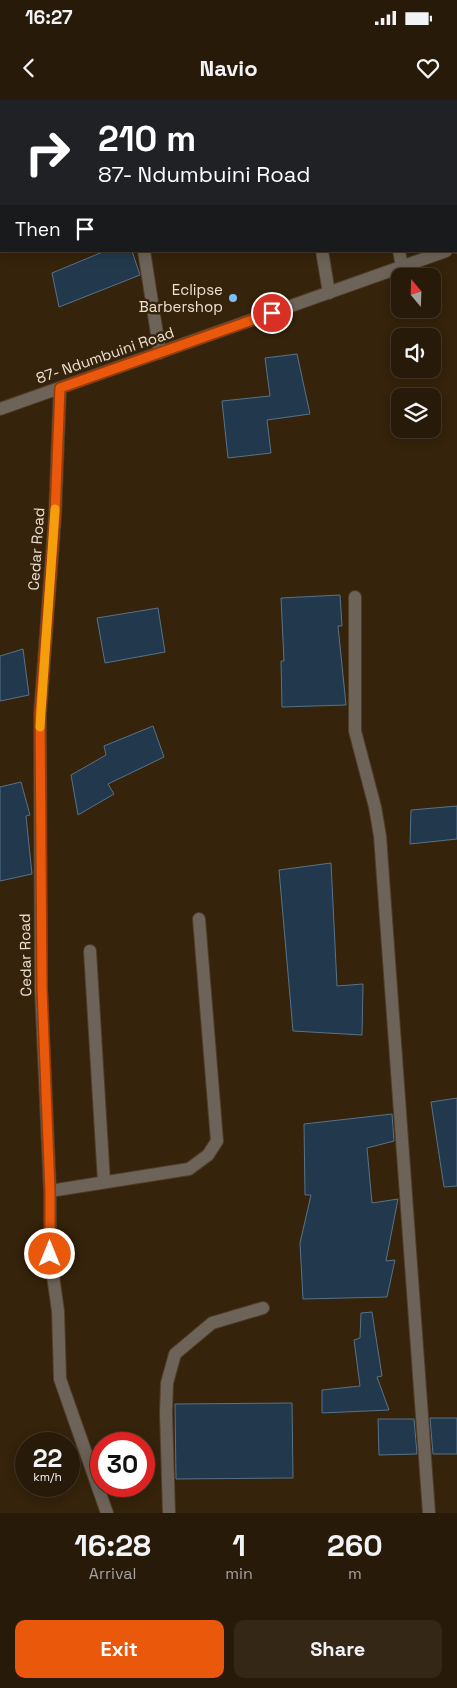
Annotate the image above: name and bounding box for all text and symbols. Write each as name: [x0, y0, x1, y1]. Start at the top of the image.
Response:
text: 16:27: [25, 5, 73, 30]
icon: back: [15, 54, 43, 82]
text: Navio: [199, 54, 258, 82]
icon: heart: [414, 54, 442, 82]
text: 210 m: [98, 117, 196, 161]
icon: right: [15, 120, 80, 185]
text: 87- Ndumbuini Road: [98, 160, 310, 188]
icon: arrive: [71, 215, 99, 243]
text: Then: [15, 217, 61, 242]
north arrow: [391, 268, 441, 318]
map controls: [391, 268, 441, 438]
place label: Eclipse Barbershop: [139, 280, 223, 316]
marker: Eclipse Barbershop: [227, 292, 239, 304]
pin: [251, 292, 293, 334]
icon: arrive: [258, 299, 286, 327]
street label: 87- Ndumbuini Road: [33, 322, 177, 388]
button: sound: [391, 328, 441, 378]
button: layers: [391, 388, 441, 438]
street label: Cedar Road: [24, 507, 48, 591]
street label: Cedar Road: [15, 913, 35, 997]
position arrow: [23, 1227, 75, 1279]
speed limit sign: 30: [90, 1432, 155, 1497]
text: 22: [33, 1442, 62, 1474]
text: km/h: [33, 1469, 62, 1485]
text: 16:28: [74, 1526, 151, 1565]
text: 1: [232, 1526, 246, 1565]
text: 260: [327, 1526, 383, 1565]
text: Arrival: [89, 1563, 136, 1584]
text: min: [225, 1563, 253, 1584]
text: m: [348, 1563, 362, 1584]
button: Exit: [15, 1620, 224, 1678]
button: Share: [234, 1620, 442, 1678]

